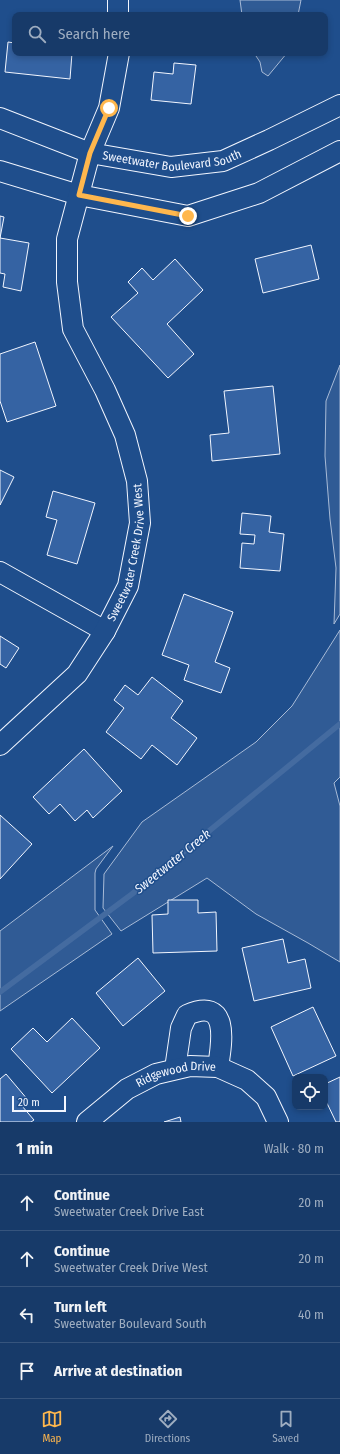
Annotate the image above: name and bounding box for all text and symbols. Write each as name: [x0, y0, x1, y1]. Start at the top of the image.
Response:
search box: [12, 12, 328, 56]
icon: search: [26, 23, 48, 45]
text: Search here: [58, 25, 130, 43]
route start: [100, 99, 118, 117]
street label: Sweetwater Boulevard South: [101, 147, 244, 174]
route end: [179, 207, 197, 225]
street label: Sweetwater Creek Drive West: [104, 483, 147, 624]
water label: Sweetwater Creek: [131, 826, 214, 897]
street label: Ridgewood Drive: [133, 1059, 216, 1090]
map controls: [292, 1074, 328, 1110]
button: locate: [292, 1074, 328, 1110]
scale bar: [12, 1094, 66, 1113]
text: 20 m: [18, 1096, 40, 1109]
text: 1 min: [16, 1138, 53, 1159]
text: Walk · 80 m: [264, 1141, 324, 1156]
text: Continue: [54, 1186, 110, 1204]
icon: ahead: [16, 1192, 38, 1214]
text: 20 m: [298, 1195, 324, 1210]
text: Sweetwater Creek Drive East: [54, 1204, 204, 1219]
text: Continue: [54, 1242, 110, 1260]
icon: ahead: [16, 1248, 38, 1270]
text: 20 m: [298, 1251, 324, 1266]
text: Sweetwater Creek Drive West: [54, 1260, 208, 1275]
text: Turn left: [54, 1298, 107, 1316]
icon: left: [16, 1304, 38, 1326]
text: 40 m: [298, 1307, 324, 1322]
text: Sweetwater Boulevard South: [54, 1316, 207, 1331]
icon: arrive: [16, 1360, 38, 1382]
text: Arrive at destination: [54, 1362, 182, 1380]
tab: Map: [41, 1408, 63, 1445]
tab: Directions: [145, 1408, 190, 1445]
tab: Saved: [272, 1408, 299, 1445]

